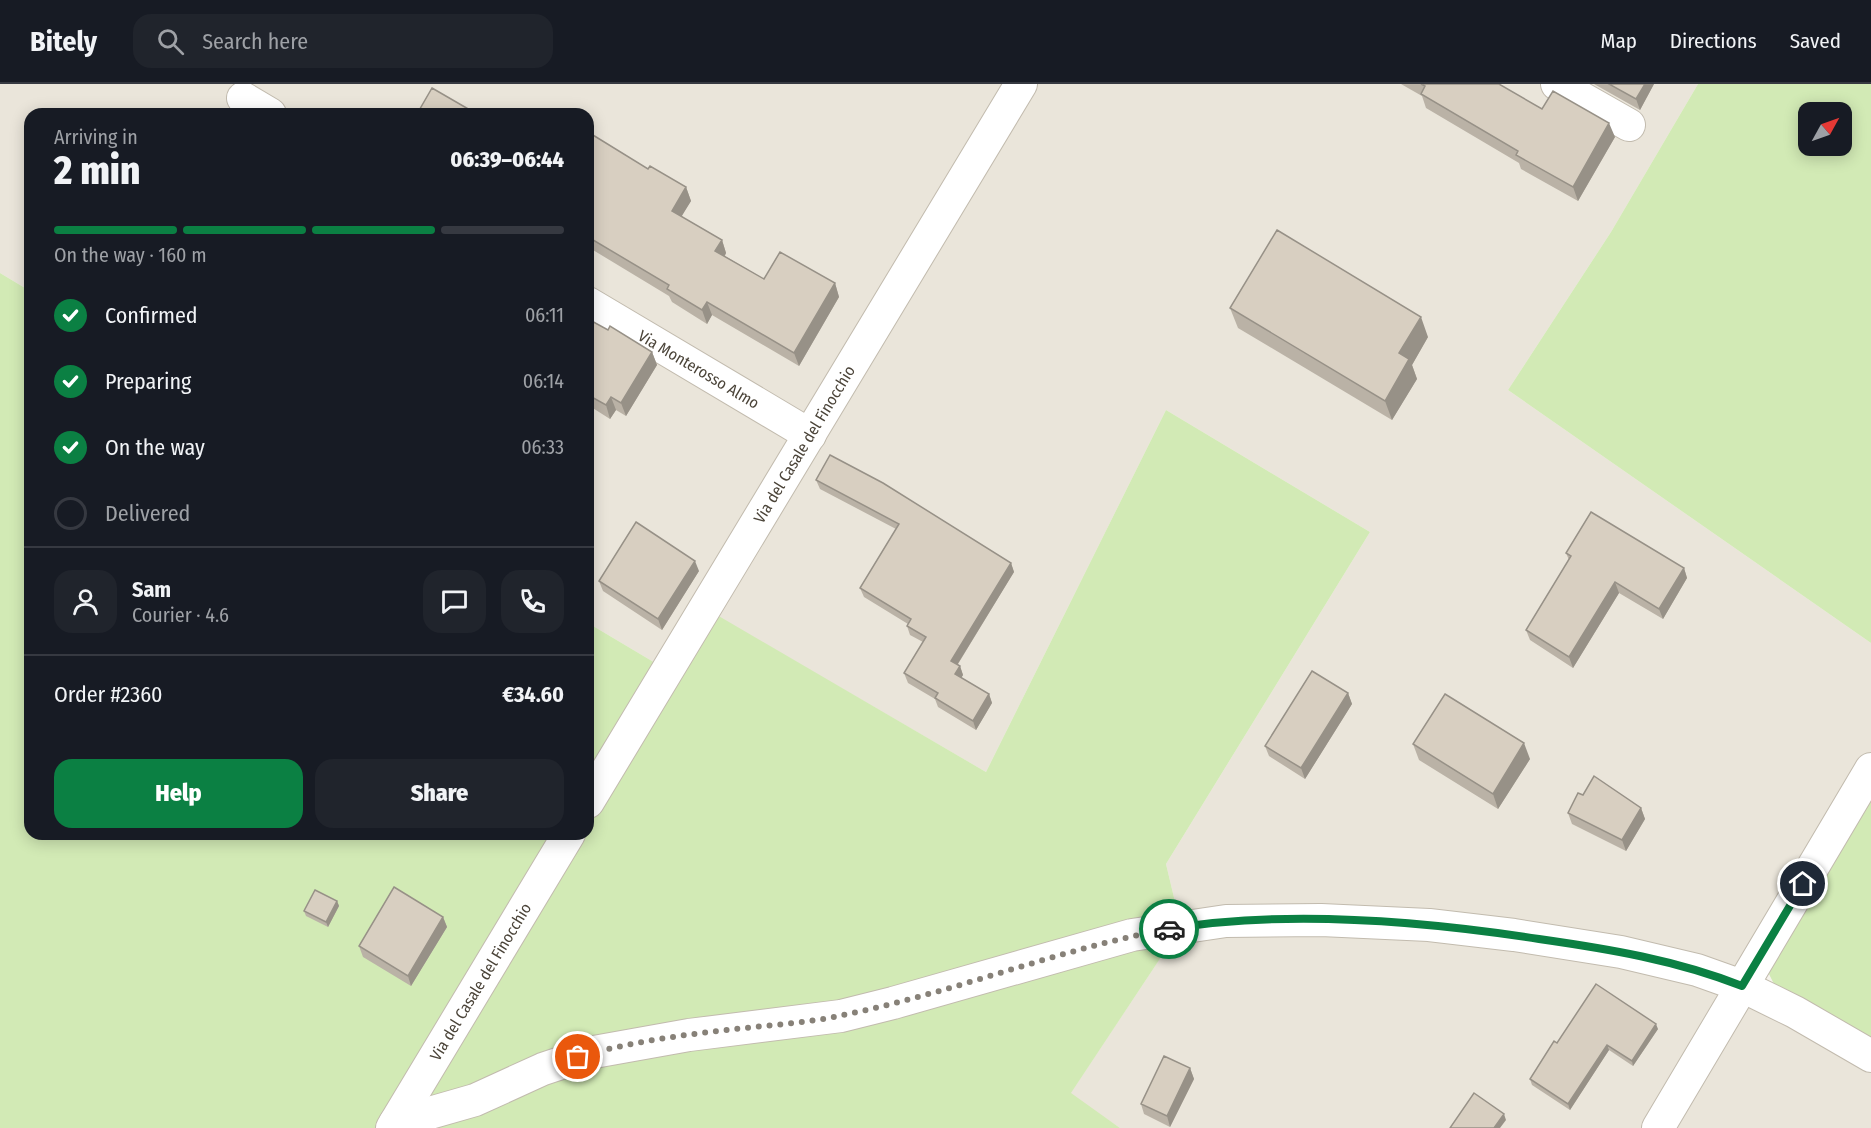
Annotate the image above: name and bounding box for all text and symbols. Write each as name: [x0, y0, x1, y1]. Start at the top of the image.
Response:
search box: [133, 14, 553, 68]
text: Bitely: [30, 25, 97, 58]
icon: search: [154, 25, 187, 58]
text: Search here: [202, 28, 308, 55]
text: Map: [1600, 28, 1637, 54]
text: Directions: [1670, 28, 1757, 54]
text: Saved: [1790, 28, 1841, 54]
north arrow: [1798, 102, 1852, 156]
map controls: [1798, 102, 1852, 156]
text: Arriving in: [54, 125, 138, 149]
text: 06:39–06:44: [450, 146, 564, 173]
text: 2 min: [54, 148, 140, 194]
text: On the way · 160 m: [54, 243, 207, 267]
icon: check: [54, 299, 87, 332]
text: Confirmed: [105, 302, 198, 329]
text: 06:11: [525, 303, 564, 327]
street label: Via Monterosso Almo: [635, 326, 763, 412]
street label: Via del Casale del Finocchio: [749, 362, 859, 526]
icon: check: [54, 365, 87, 398]
text: Preparing: [105, 368, 191, 395]
text: 06:14: [523, 369, 564, 393]
icon: check: [54, 431, 87, 464]
text: On the way: [105, 434, 205, 461]
text: 06:33: [521, 435, 564, 459]
text: Delivered: [105, 500, 190, 527]
button: person: [54, 570, 117, 633]
button: chat: [423, 570, 486, 633]
button: phone: [501, 570, 564, 633]
text: Sam: [132, 576, 171, 603]
text: Courier · 4.6: [132, 603, 229, 627]
text: Order #2360: [54, 681, 163, 708]
text: €34.60: [502, 681, 564, 708]
button: Help: [54, 759, 303, 828]
button: Share: [315, 759, 564, 828]
pin: [1777, 858, 1828, 909]
icon: home: [1786, 867, 1819, 900]
street label: Via del Casale del Finocchio: [426, 899, 535, 1064]
courier: [1139, 899, 1199, 959]
icon: car: [1153, 913, 1186, 946]
pin: [552, 1031, 603, 1082]
icon: bag: [561, 1040, 594, 1073]

